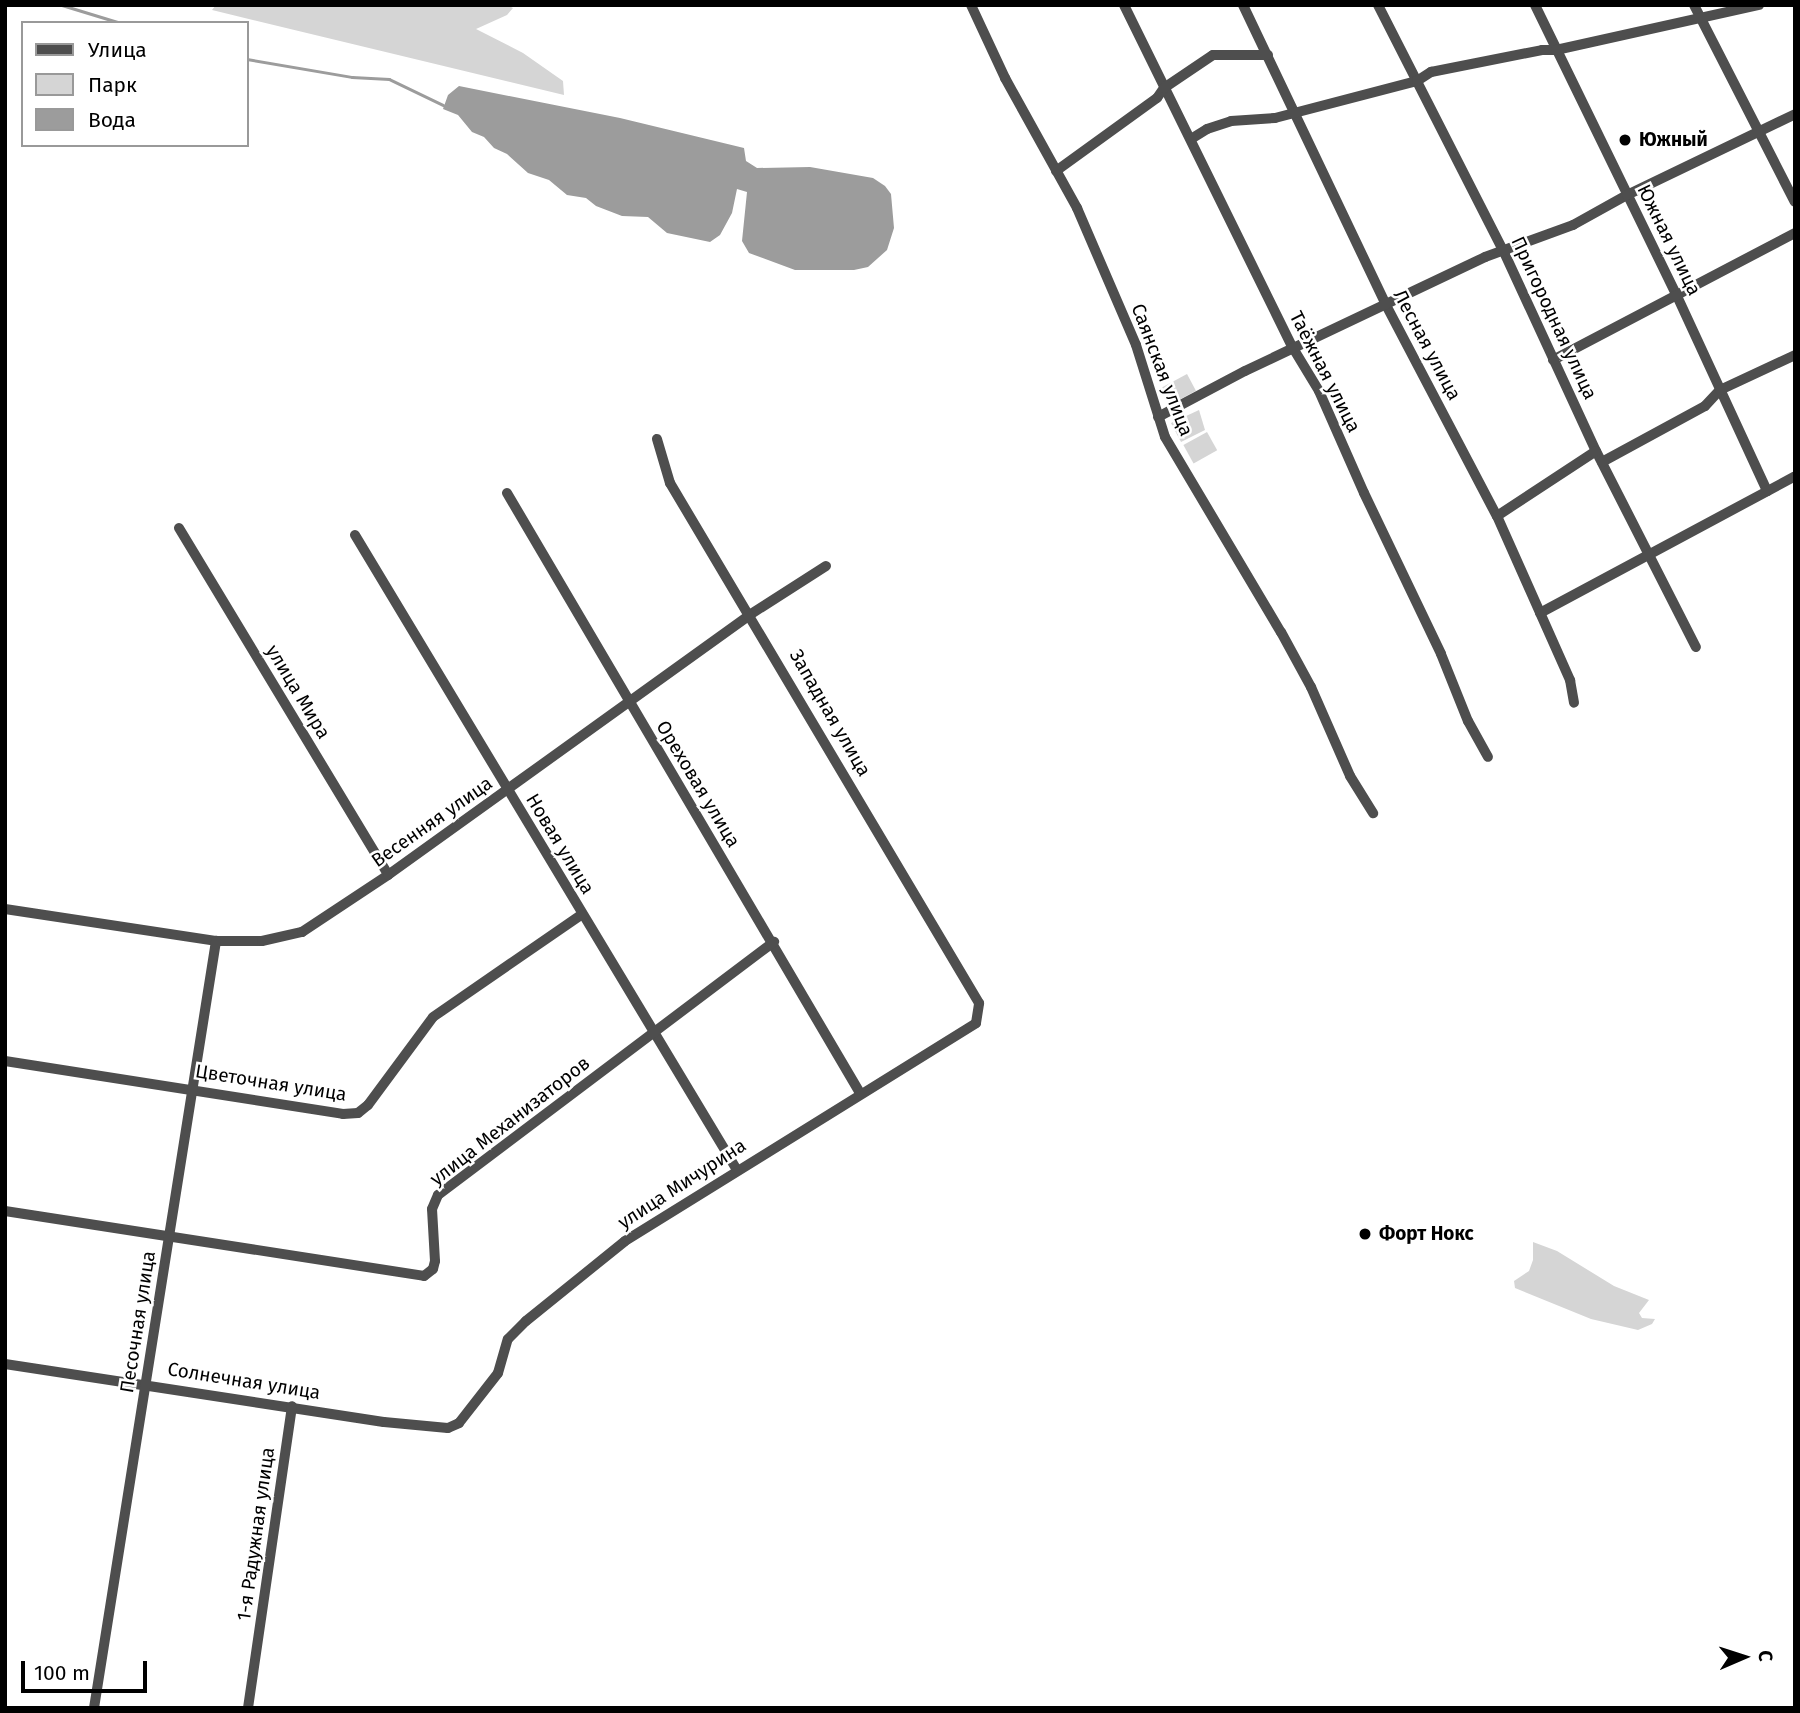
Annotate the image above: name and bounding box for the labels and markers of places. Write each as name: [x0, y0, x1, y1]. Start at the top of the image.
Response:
place label: Южный: [1639, 129, 1708, 151]
marker: Южный: [1617, 132, 1633, 148]
place label: Форт Нокс: [1379, 1223, 1474, 1245]
marker: Форт Нокс: [1357, 1226, 1373, 1242]

